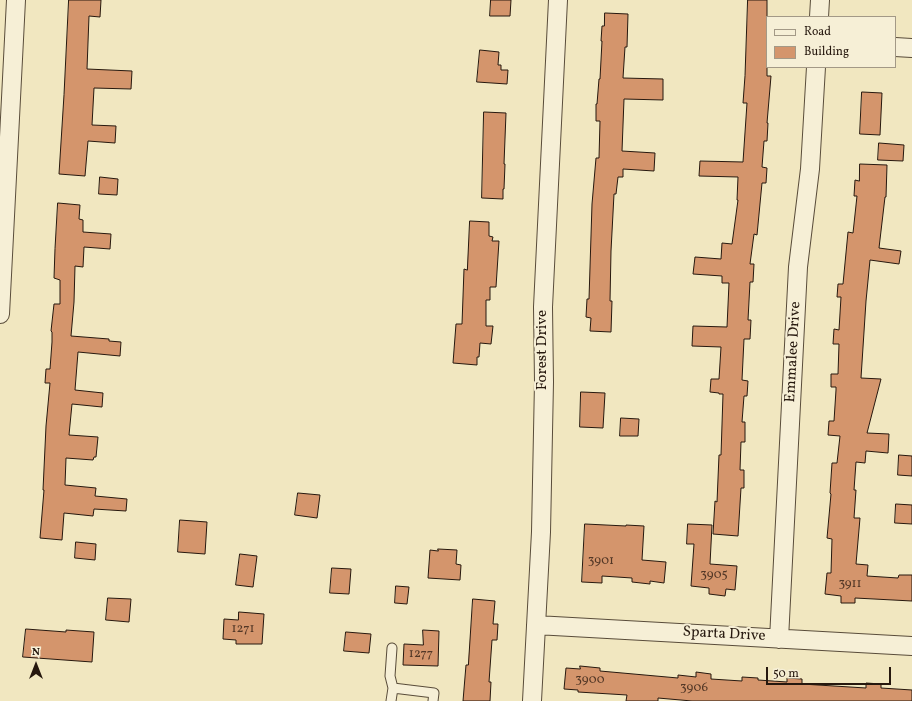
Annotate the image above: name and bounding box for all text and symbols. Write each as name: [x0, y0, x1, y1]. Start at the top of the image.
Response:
legend: [766, 16, 896, 68]
text: Road: [804, 24, 831, 40]
text: Building: [804, 44, 849, 60]
street label: Emmalee Drive: [782, 301, 806, 403]
street label: Forest Drive: [534, 310, 552, 390]
house number: 3901: [588, 554, 614, 570]
house number: 3905: [700, 568, 728, 584]
house number: 3911: [838, 577, 862, 593]
house number: 1271: [231, 622, 255, 638]
street label: Sparta Drive: [682, 624, 766, 646]
north arrow: [16, 645, 56, 685]
text: N: [32, 645, 40, 660]
house number: 1277: [409, 647, 433, 663]
scale bar: [768, 659, 893, 685]
text: 50 m: [773, 666, 799, 682]
house number: 3900: [575, 673, 605, 689]
house number: 3906: [680, 681, 708, 697]

